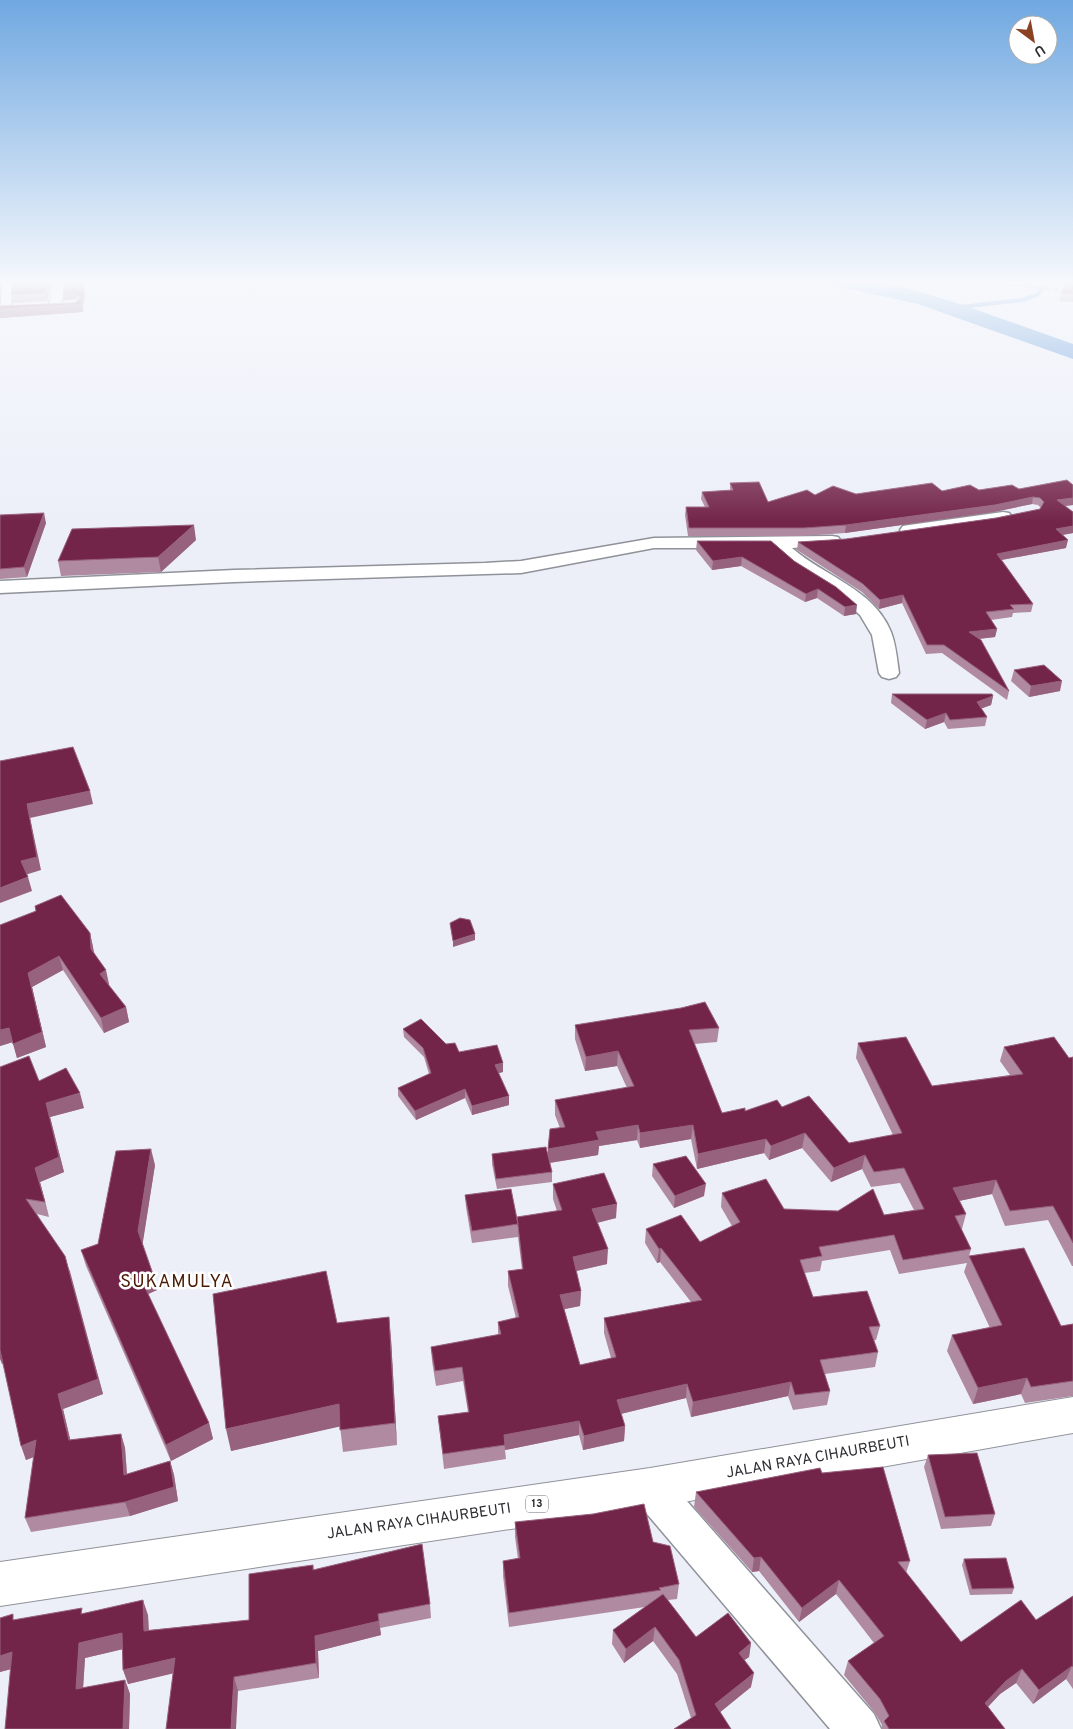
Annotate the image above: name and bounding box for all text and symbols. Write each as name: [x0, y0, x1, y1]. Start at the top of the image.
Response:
north arrow: [1008, 15, 1058, 65]
text: U: [1030, 40, 1048, 60]
district label: SUKAMULYA: [120, 1271, 234, 1294]
street label: JALAN RAYA CIHAURBEUTI: [725, 1433, 911, 1483]
road number: 13: [526, 1496, 548, 1512]
street label: JALAN RAYA CIHAURBEUTI: [326, 1500, 512, 1544]

